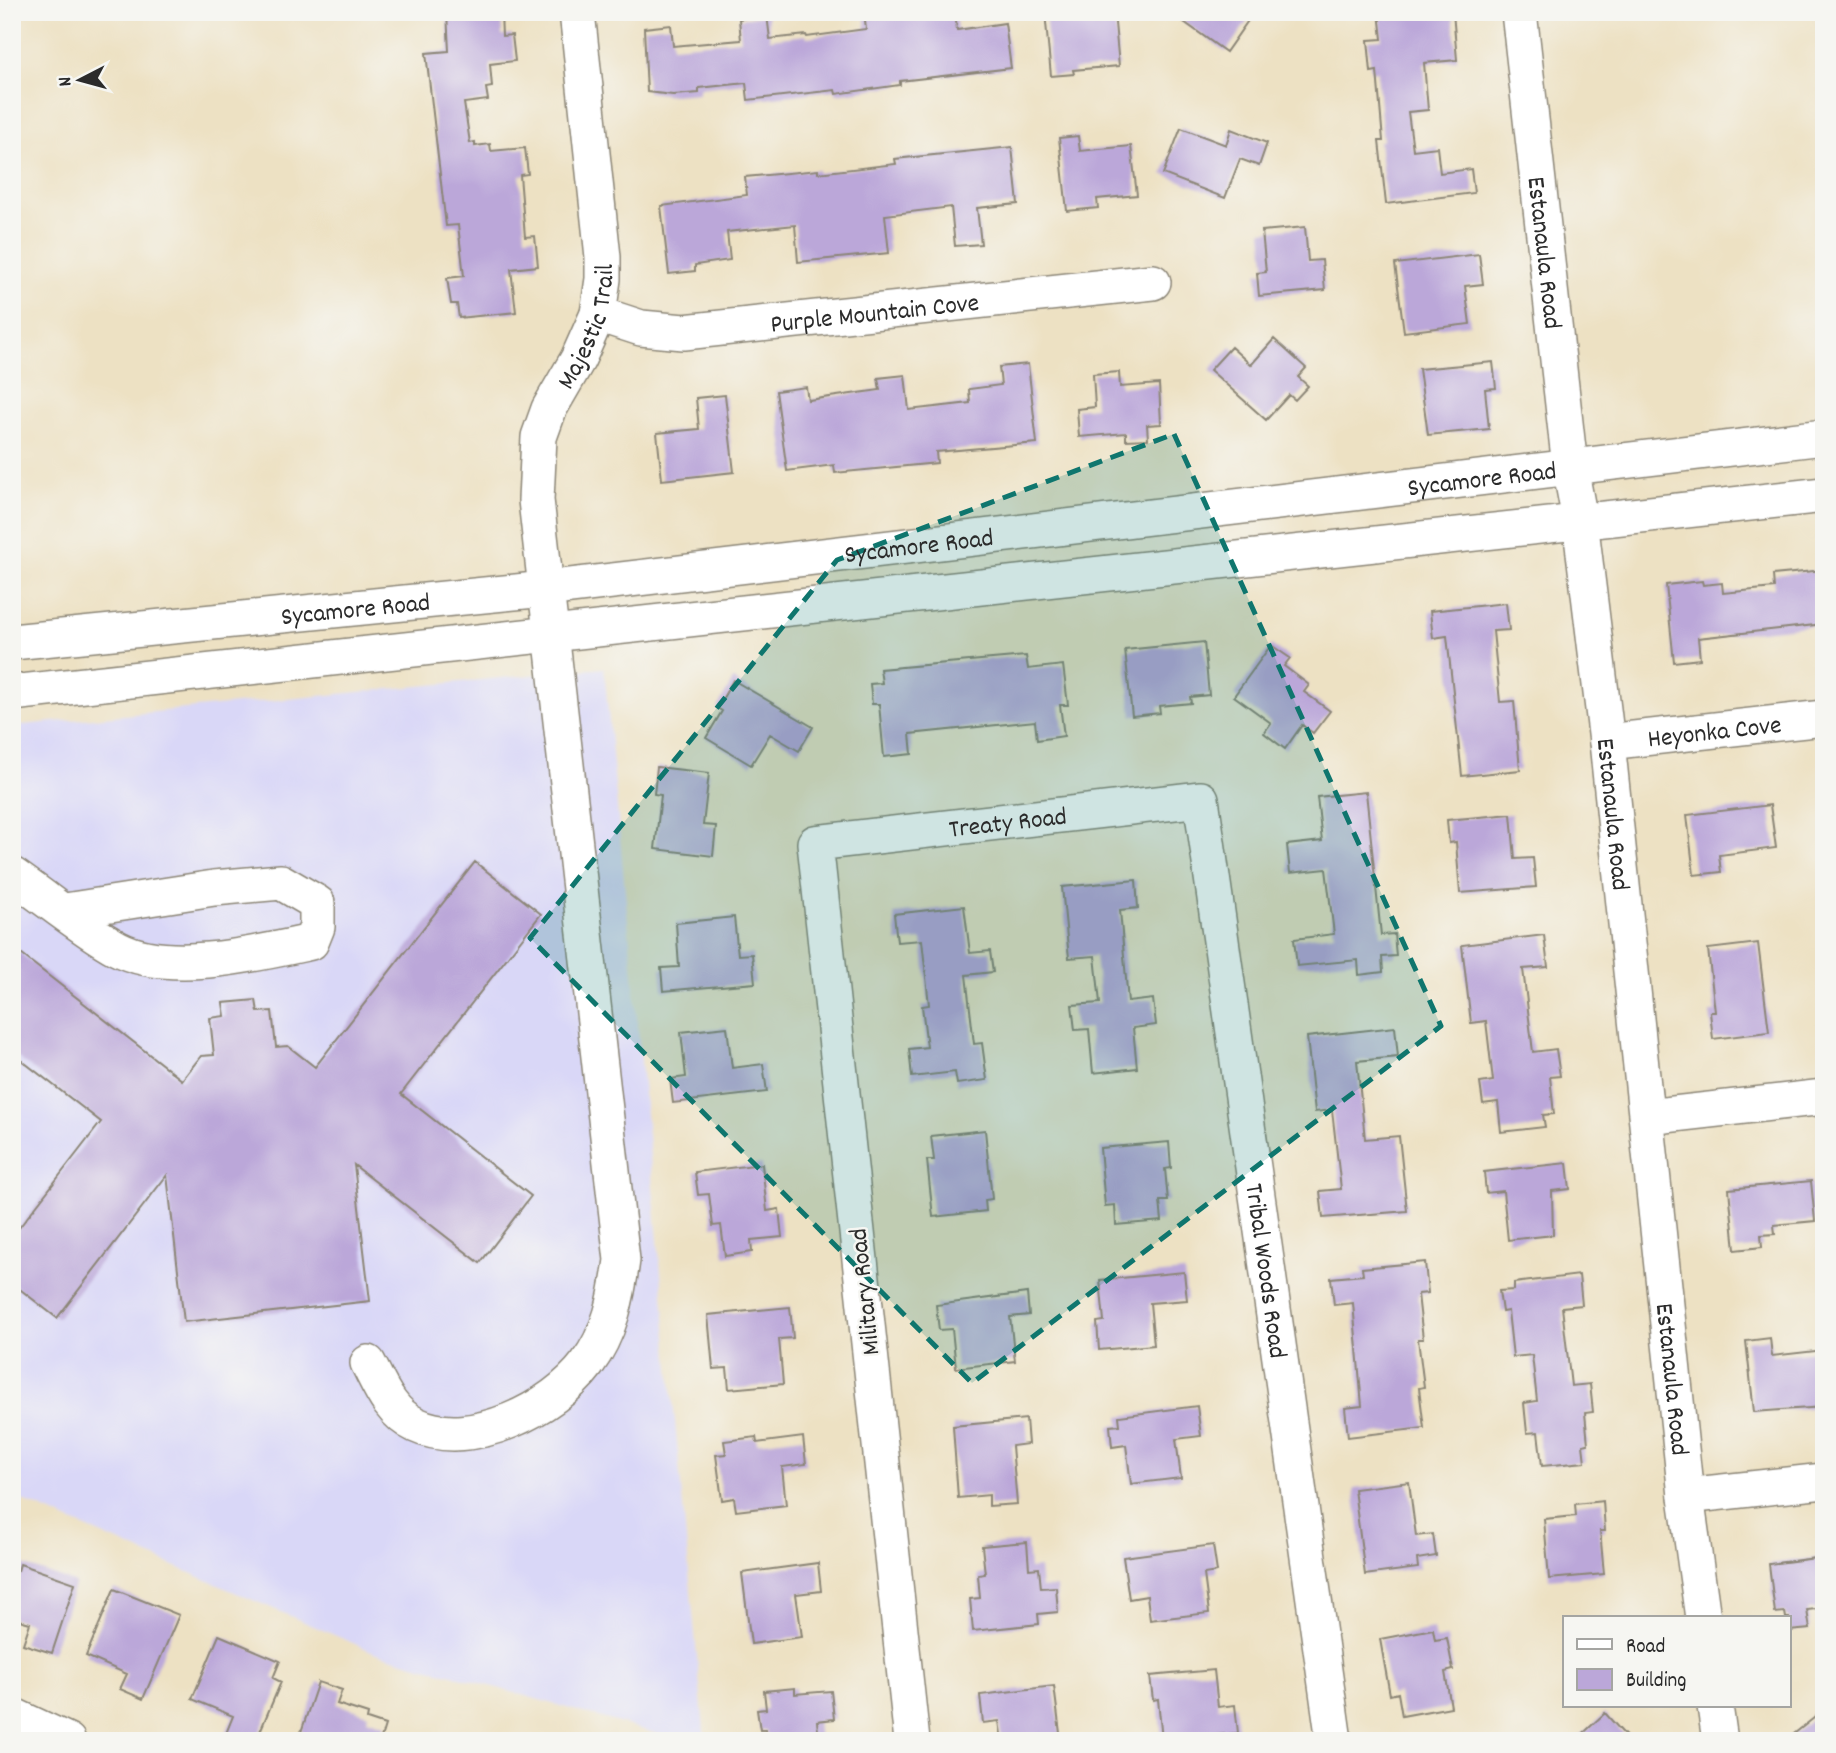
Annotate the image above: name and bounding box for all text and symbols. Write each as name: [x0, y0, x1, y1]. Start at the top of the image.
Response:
north arrow: [46, 46, 116, 116]
text: N: [53, 75, 80, 87]
street label: Estanaula Road: [1516, 175, 1569, 331]
street label: Majestic Trail: [549, 264, 625, 397]
street label: Purple Mountain Cove: [769, 286, 981, 345]
street label: Sycamore Road: [1406, 454, 1559, 508]
street label: Sycamore Road: [843, 521, 996, 575]
street label: Sycamore Road: [279, 586, 432, 637]
street label: Heyonka Cove: [1646, 708, 1784, 759]
street label: Estanaula Road: [1585, 737, 1637, 893]
street label: Treaty Road: [947, 799, 1069, 850]
street label: Tribal Woods Road: [1233, 1181, 1295, 1361]
street label: Military Road: [841, 1226, 892, 1357]
street label: Estanaula Road: [1644, 1301, 1697, 1457]
legend: [1563, 1616, 1790, 1708]
text: Road: [1626, 1633, 1665, 1663]
text: Building: [1626, 1667, 1686, 1697]

